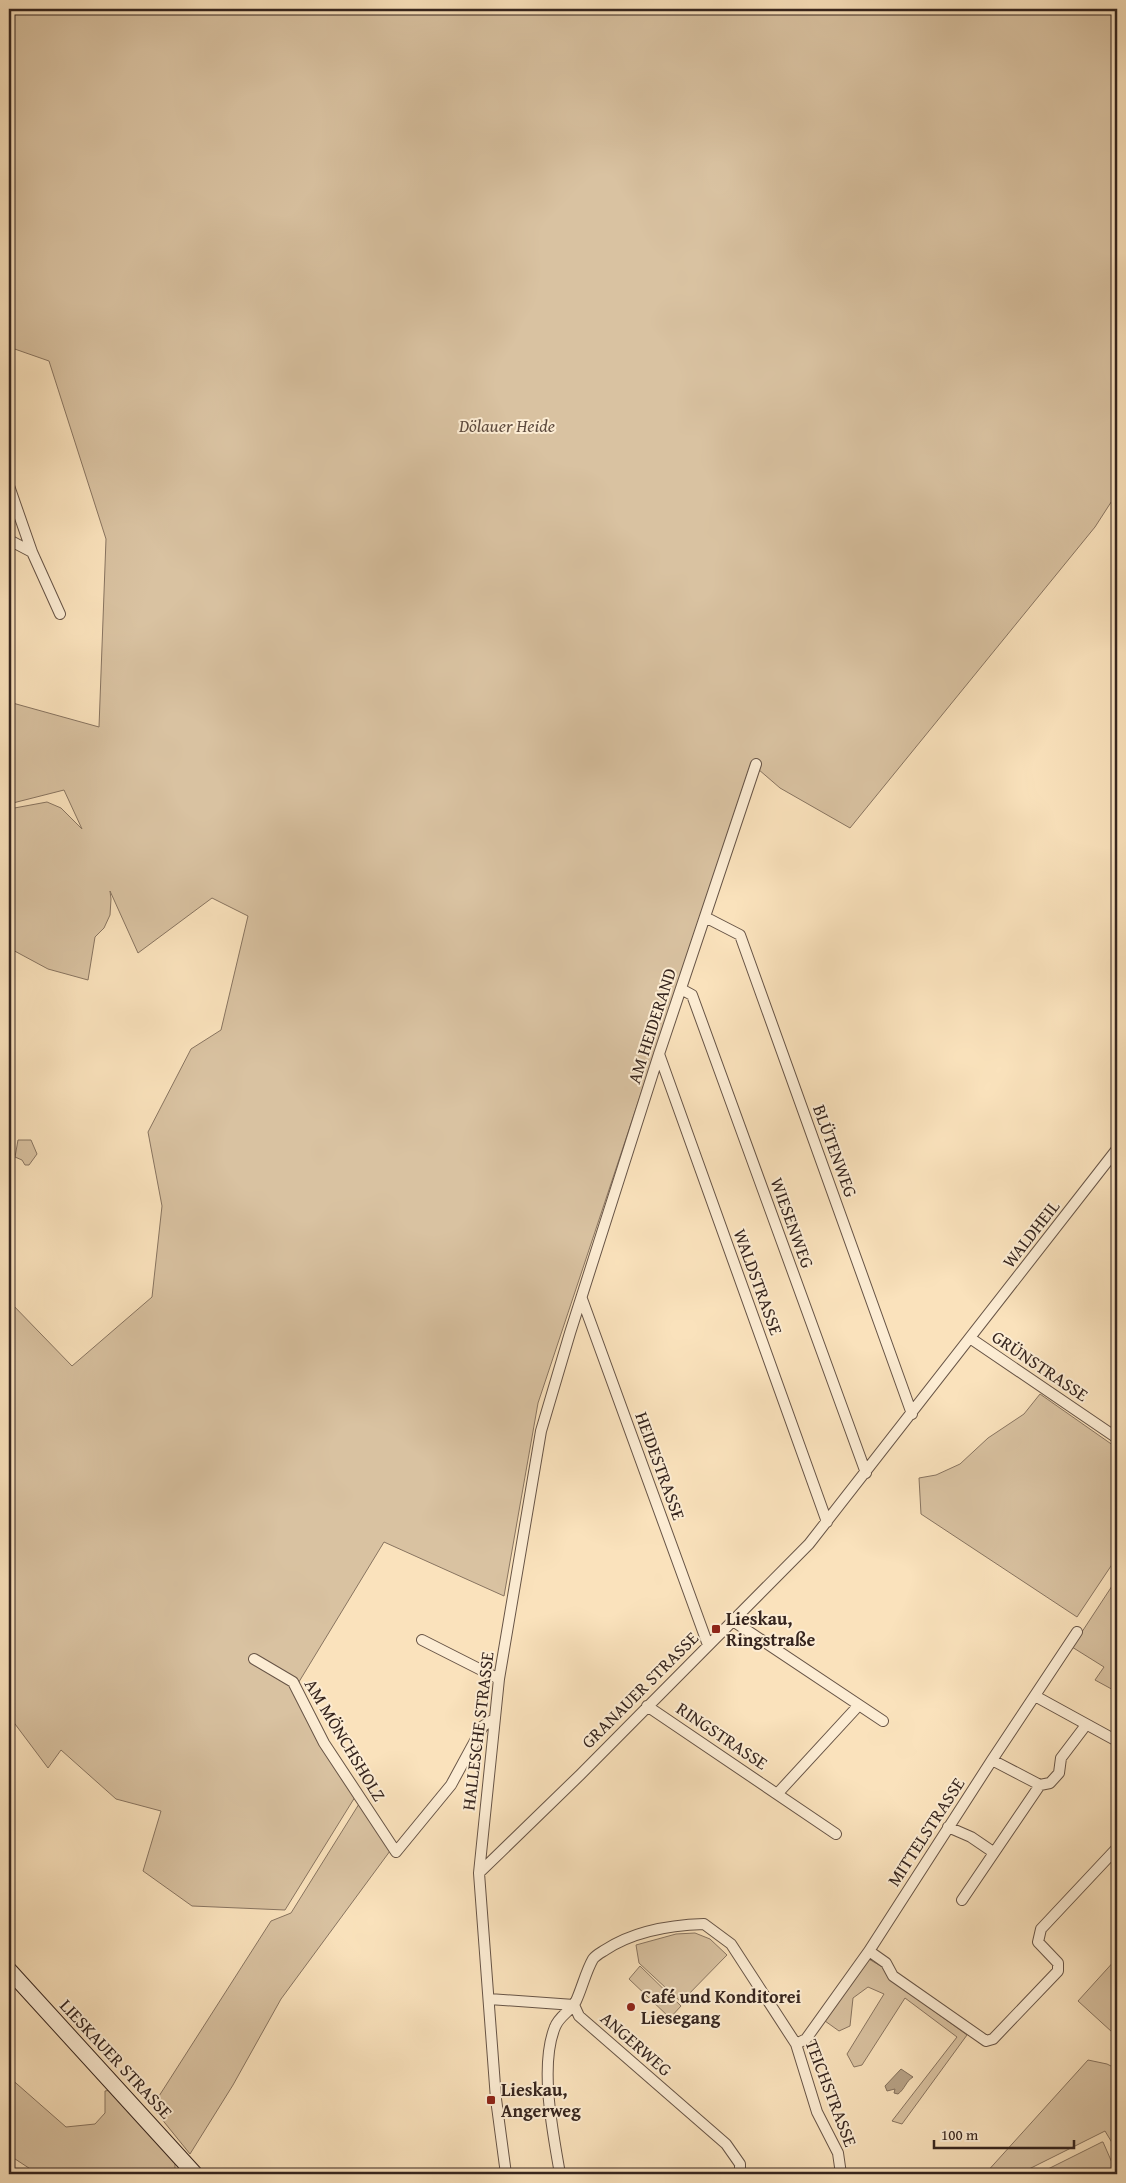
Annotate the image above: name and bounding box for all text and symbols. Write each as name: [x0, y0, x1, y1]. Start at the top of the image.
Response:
park label: Dölauer Heide: [458, 412, 555, 439]
street label: AM HEIDERAND: [620, 964, 683, 1087]
street label: BLÜTENWEG: [806, 1101, 865, 1201]
street label: WIESENWEG: [764, 1174, 821, 1272]
street label: WALDHEIL: [995, 1194, 1066, 1273]
street label: WALDSTRASSE: [727, 1225, 790, 1339]
street label: GRÜNSTRASSE: [987, 1323, 1094, 1408]
street label: HEIDESTRASSE: [628, 1408, 693, 1524]
place label: Lieskau, Ringstraße: [726, 1605, 815, 1653]
marker: Lieskau, Ringstraße: [710, 1623, 722, 1635]
street label: GRANAUER STRASSE: [575, 1625, 704, 1754]
street label: HALLESCHE STRASSE: [454, 1650, 501, 1812]
street label: AM MÖNCHSHOLZ: [298, 1673, 393, 1806]
street label: RINGSTRASSE: [671, 1695, 773, 1776]
street label: MITTELSTRASSE: [880, 1772, 971, 1892]
place label: Café und Konditorei Liesegang: [641, 1983, 801, 2031]
street label: LIESKAUER STRASSE: [54, 1993, 179, 2125]
marker: Café und Konditorei Liesegang: [625, 2001, 637, 2013]
street label: ANGERWEG: [595, 2005, 678, 2083]
street label: TEICHSTRASSE: [799, 2035, 864, 2151]
place label: Lieskau, Angerweg: [501, 2076, 581, 2124]
marker: Lieskau, Angerweg: [485, 2094, 497, 2106]
scale bar: [934, 2118, 1074, 2150]
text: 100 m: [941, 2124, 979, 2145]

